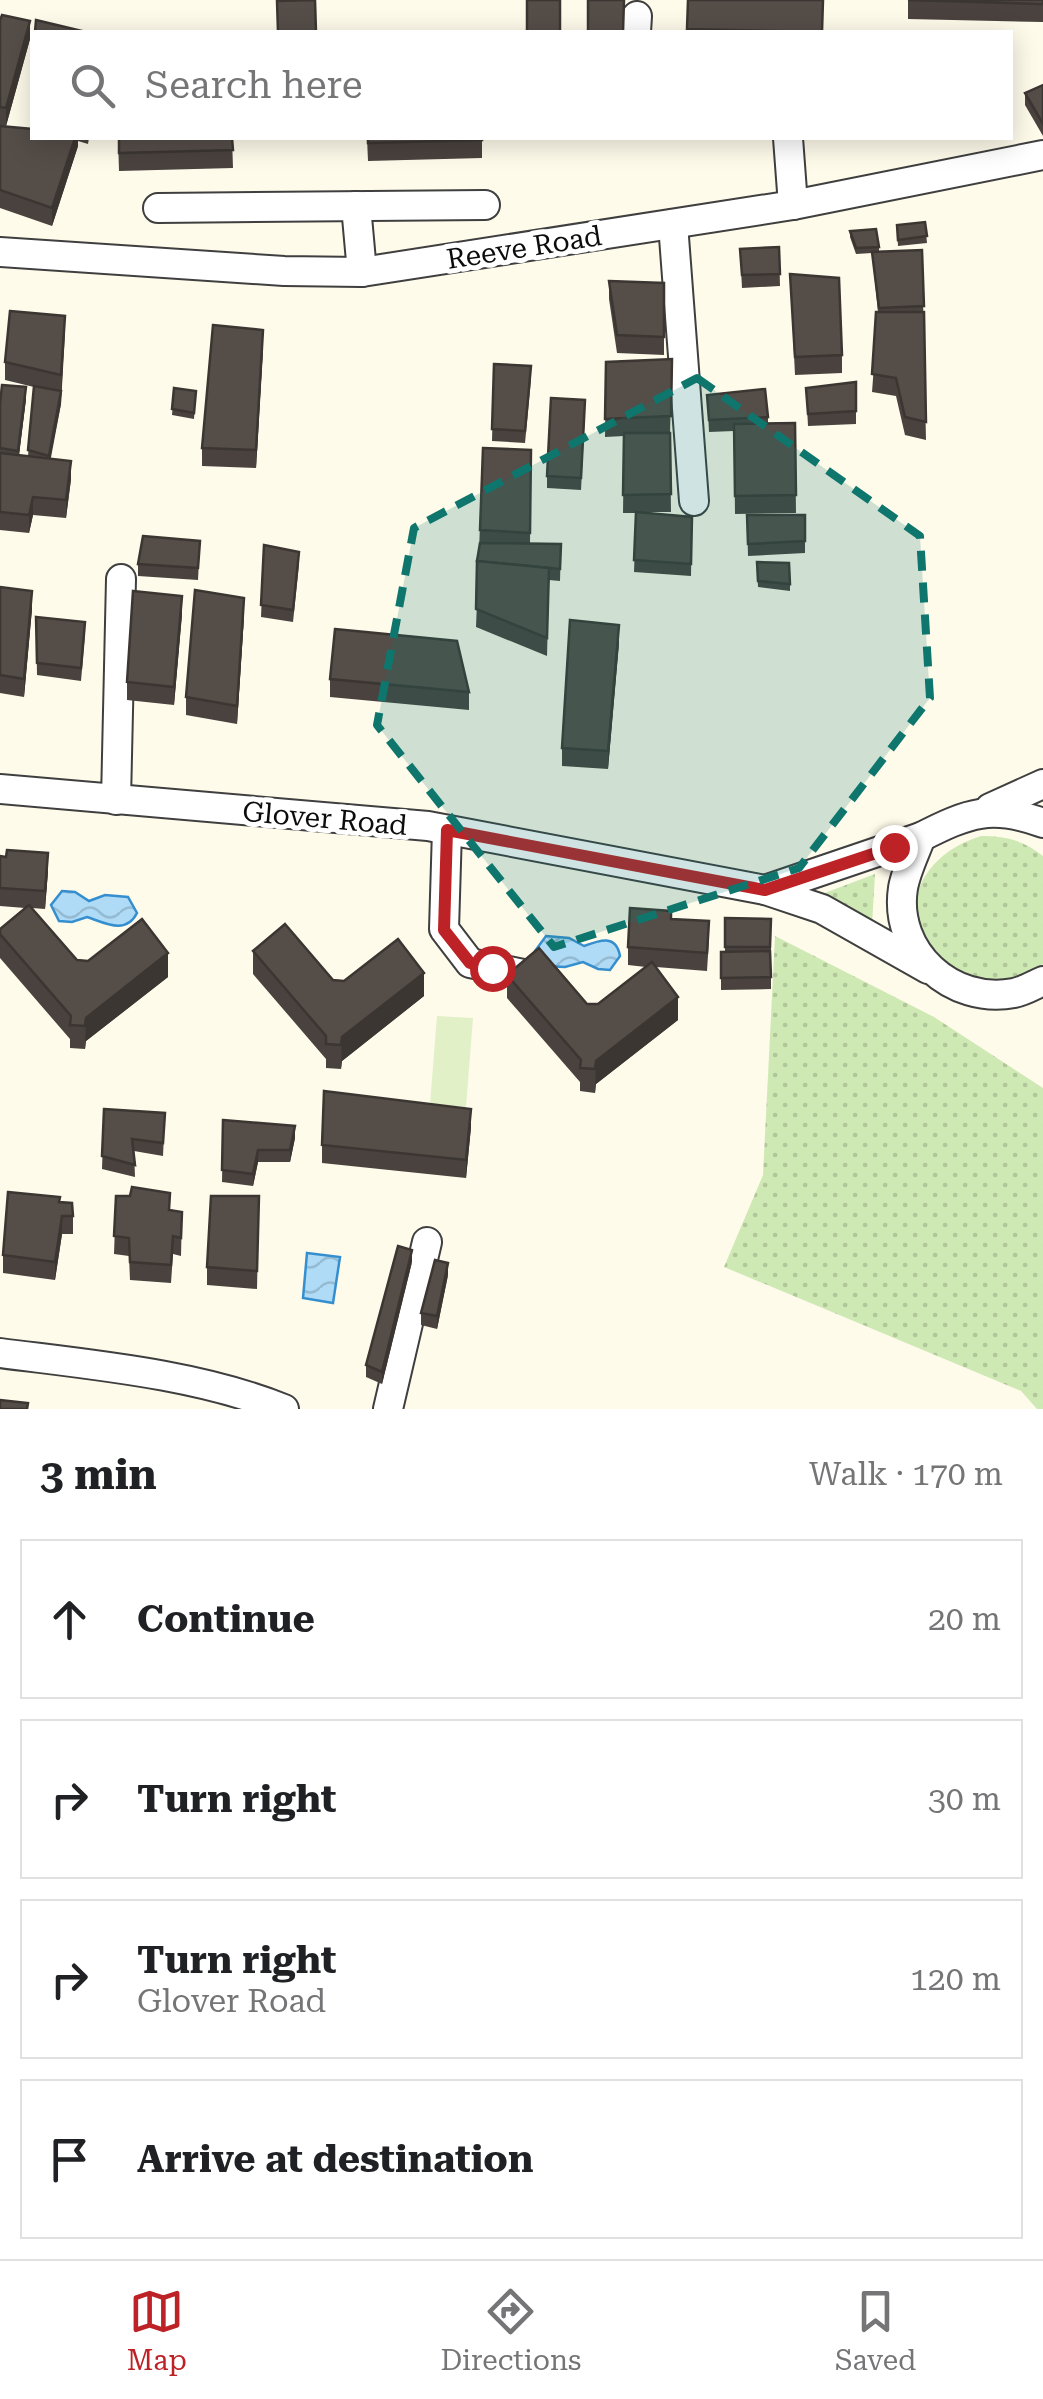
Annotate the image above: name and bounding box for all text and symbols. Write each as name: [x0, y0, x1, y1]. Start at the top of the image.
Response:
search box: [30, 30, 1013, 140]
icon: search: [65, 58, 120, 113]
text: Search here: [145, 63, 363, 107]
street label: Reeve Road: [444, 219, 604, 276]
street label: Glover Road: [241, 795, 409, 842]
route end: [872, 825, 918, 871]
route start: [470, 946, 516, 992]
text: 3 min: [40, 1450, 157, 1499]
text: Walk · 170 m: [809, 1455, 1003, 1493]
icon: ahead: [42, 1592, 97, 1647]
text: Continue: [137, 1597, 315, 1641]
text: 20 m: [928, 1600, 1001, 1638]
icon: right: [42, 1772, 97, 1827]
text: Turn right: [137, 1777, 336, 1821]
text: 30 m: [928, 1780, 1001, 1818]
text: Turn right: [137, 1938, 336, 1982]
icon: right: [42, 1952, 97, 2007]
text: 120 m: [910, 1960, 1001, 1998]
text: Glover Road: [137, 1982, 326, 2020]
icon: arrive: [42, 2132, 97, 2187]
text: Arrive at destination: [137, 2137, 533, 2181]
tab: Map: [127, 2284, 187, 2377]
tab: Directions: [440, 2284, 581, 2377]
tab: Saved: [835, 2284, 916, 2377]

